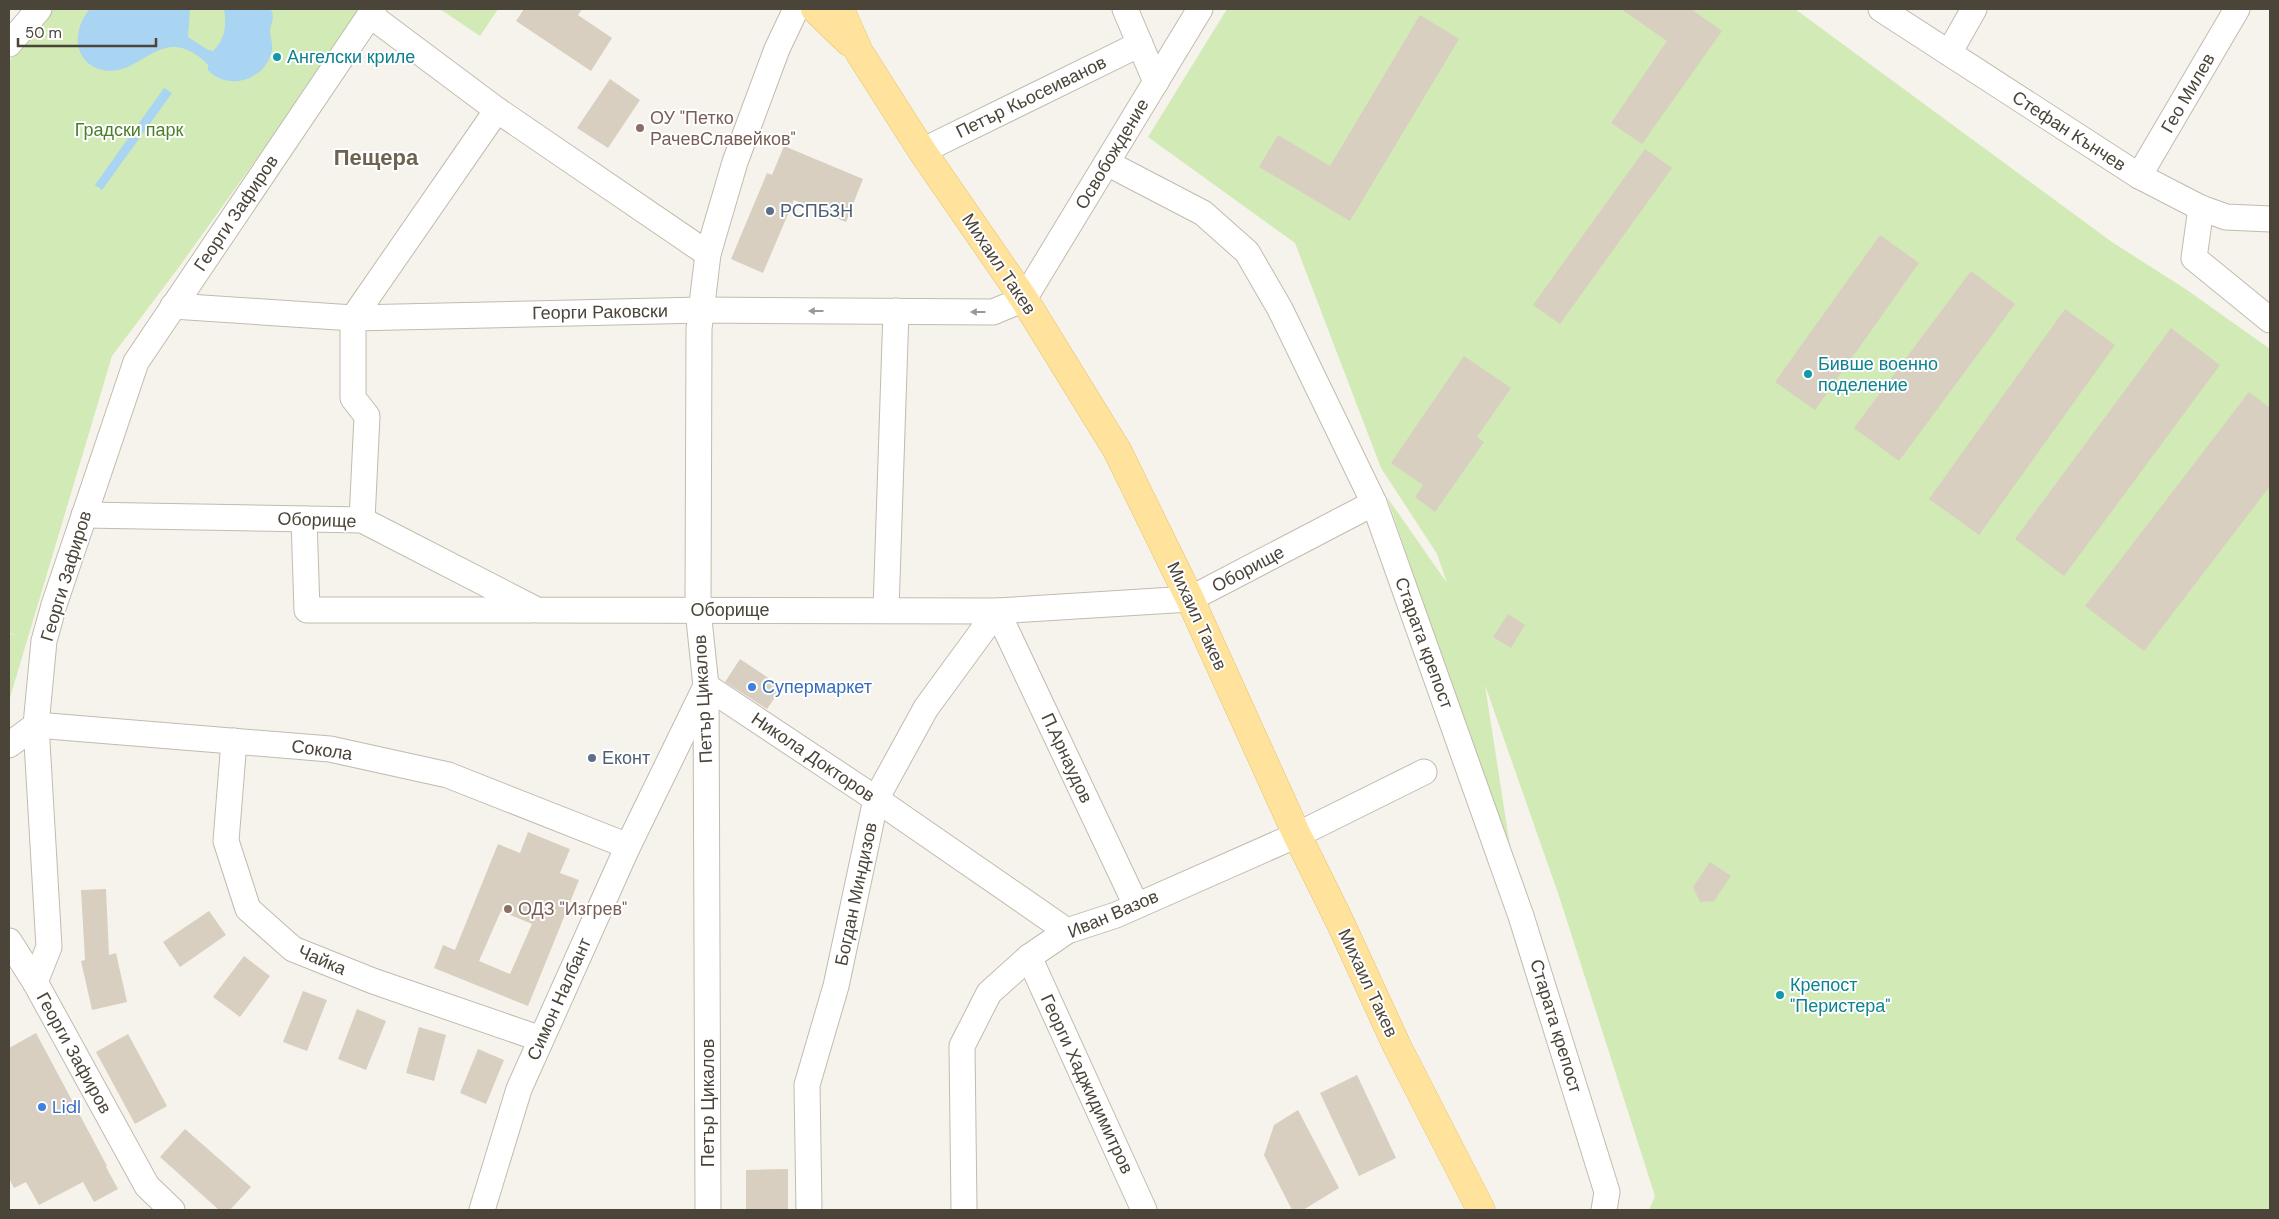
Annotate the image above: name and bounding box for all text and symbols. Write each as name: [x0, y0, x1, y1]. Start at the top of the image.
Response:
scale bar: [18, 15, 155, 47]
text: 50 m: [25, 23, 62, 43]
place label: Ангелски криле: [287, 45, 415, 69]
street label: Гео Милев: [2155, 49, 2221, 137]
street label: Петър Кьосеиванов: [952, 50, 1110, 144]
marker: Ангелски криле: [271, 51, 283, 63]
street label: Стефан Кънчев: [2007, 85, 2131, 177]
street label: Освобождение: [1070, 94, 1154, 214]
place label: ОУ "Петко РачевСлавейков": [650, 106, 796, 151]
park label: Градски парк: [75, 118, 183, 142]
marker: ОУ "Петко РачевСлавейков": [634, 122, 646, 134]
district label: Пещера: [334, 143, 419, 172]
street label: Георги Зафиров: [188, 150, 284, 276]
place label: РСПБЗН: [780, 199, 853, 223]
marker: РСПБЗН: [764, 205, 776, 217]
street label: Михаил Такев: [956, 209, 1042, 319]
street label: Георги Раковски: [532, 299, 668, 325]
one-way arrow: [807, 307, 823, 315]
one-way arrow: [970, 308, 986, 316]
place label: Бивше военно поделение: [1818, 352, 1938, 397]
marker: Бивше военно поделение: [1802, 368, 1814, 380]
street label: Оборище: [277, 507, 357, 533]
street label: Георги Зафиров: [35, 508, 97, 644]
street label: Оборище: [1207, 540, 1289, 598]
street label: Михаил Такев: [1161, 558, 1233, 674]
street label: Старата крепост: [1389, 574, 1459, 712]
street label: Оборище: [690, 598, 770, 622]
street label: Петър Цикалов: [688, 634, 718, 764]
place label: Супермаркет: [762, 675, 872, 699]
marker: Супермаркет: [746, 681, 758, 693]
street label: Никола Докторов: [747, 707, 879, 807]
street label: П.Арнаудов: [1036, 709, 1098, 807]
street label: Сокола: [290, 734, 355, 766]
place label: Еконт: [602, 746, 650, 770]
marker: Еконт: [586, 752, 598, 764]
street label: Богдан Миндизов: [829, 820, 883, 968]
street label: Иван Вазов: [1064, 884, 1162, 944]
place label: ОДЗ "Изгрев": [518, 897, 627, 921]
marker: ОДЗ "Изгрев": [502, 903, 514, 915]
street label: Михаил Такев: [1332, 925, 1404, 1041]
street label: Симон Налбант: [521, 934, 597, 1064]
street label: Чайка: [294, 939, 351, 981]
street label: Старата крепост: [1524, 956, 1588, 1096]
place label: Крепост "Перистера": [1790, 973, 1891, 1018]
street label: Георги Зафиров: [31, 988, 117, 1118]
marker: Крепост "Перистера": [1774, 989, 1786, 1001]
street label: Георги Хаджидимитров: [1035, 990, 1139, 1178]
street label: Петър Цикалов: [696, 1039, 720, 1167]
place label: Lidl: [52, 1095, 81, 1119]
marker: Lidl: [36, 1101, 48, 1113]

